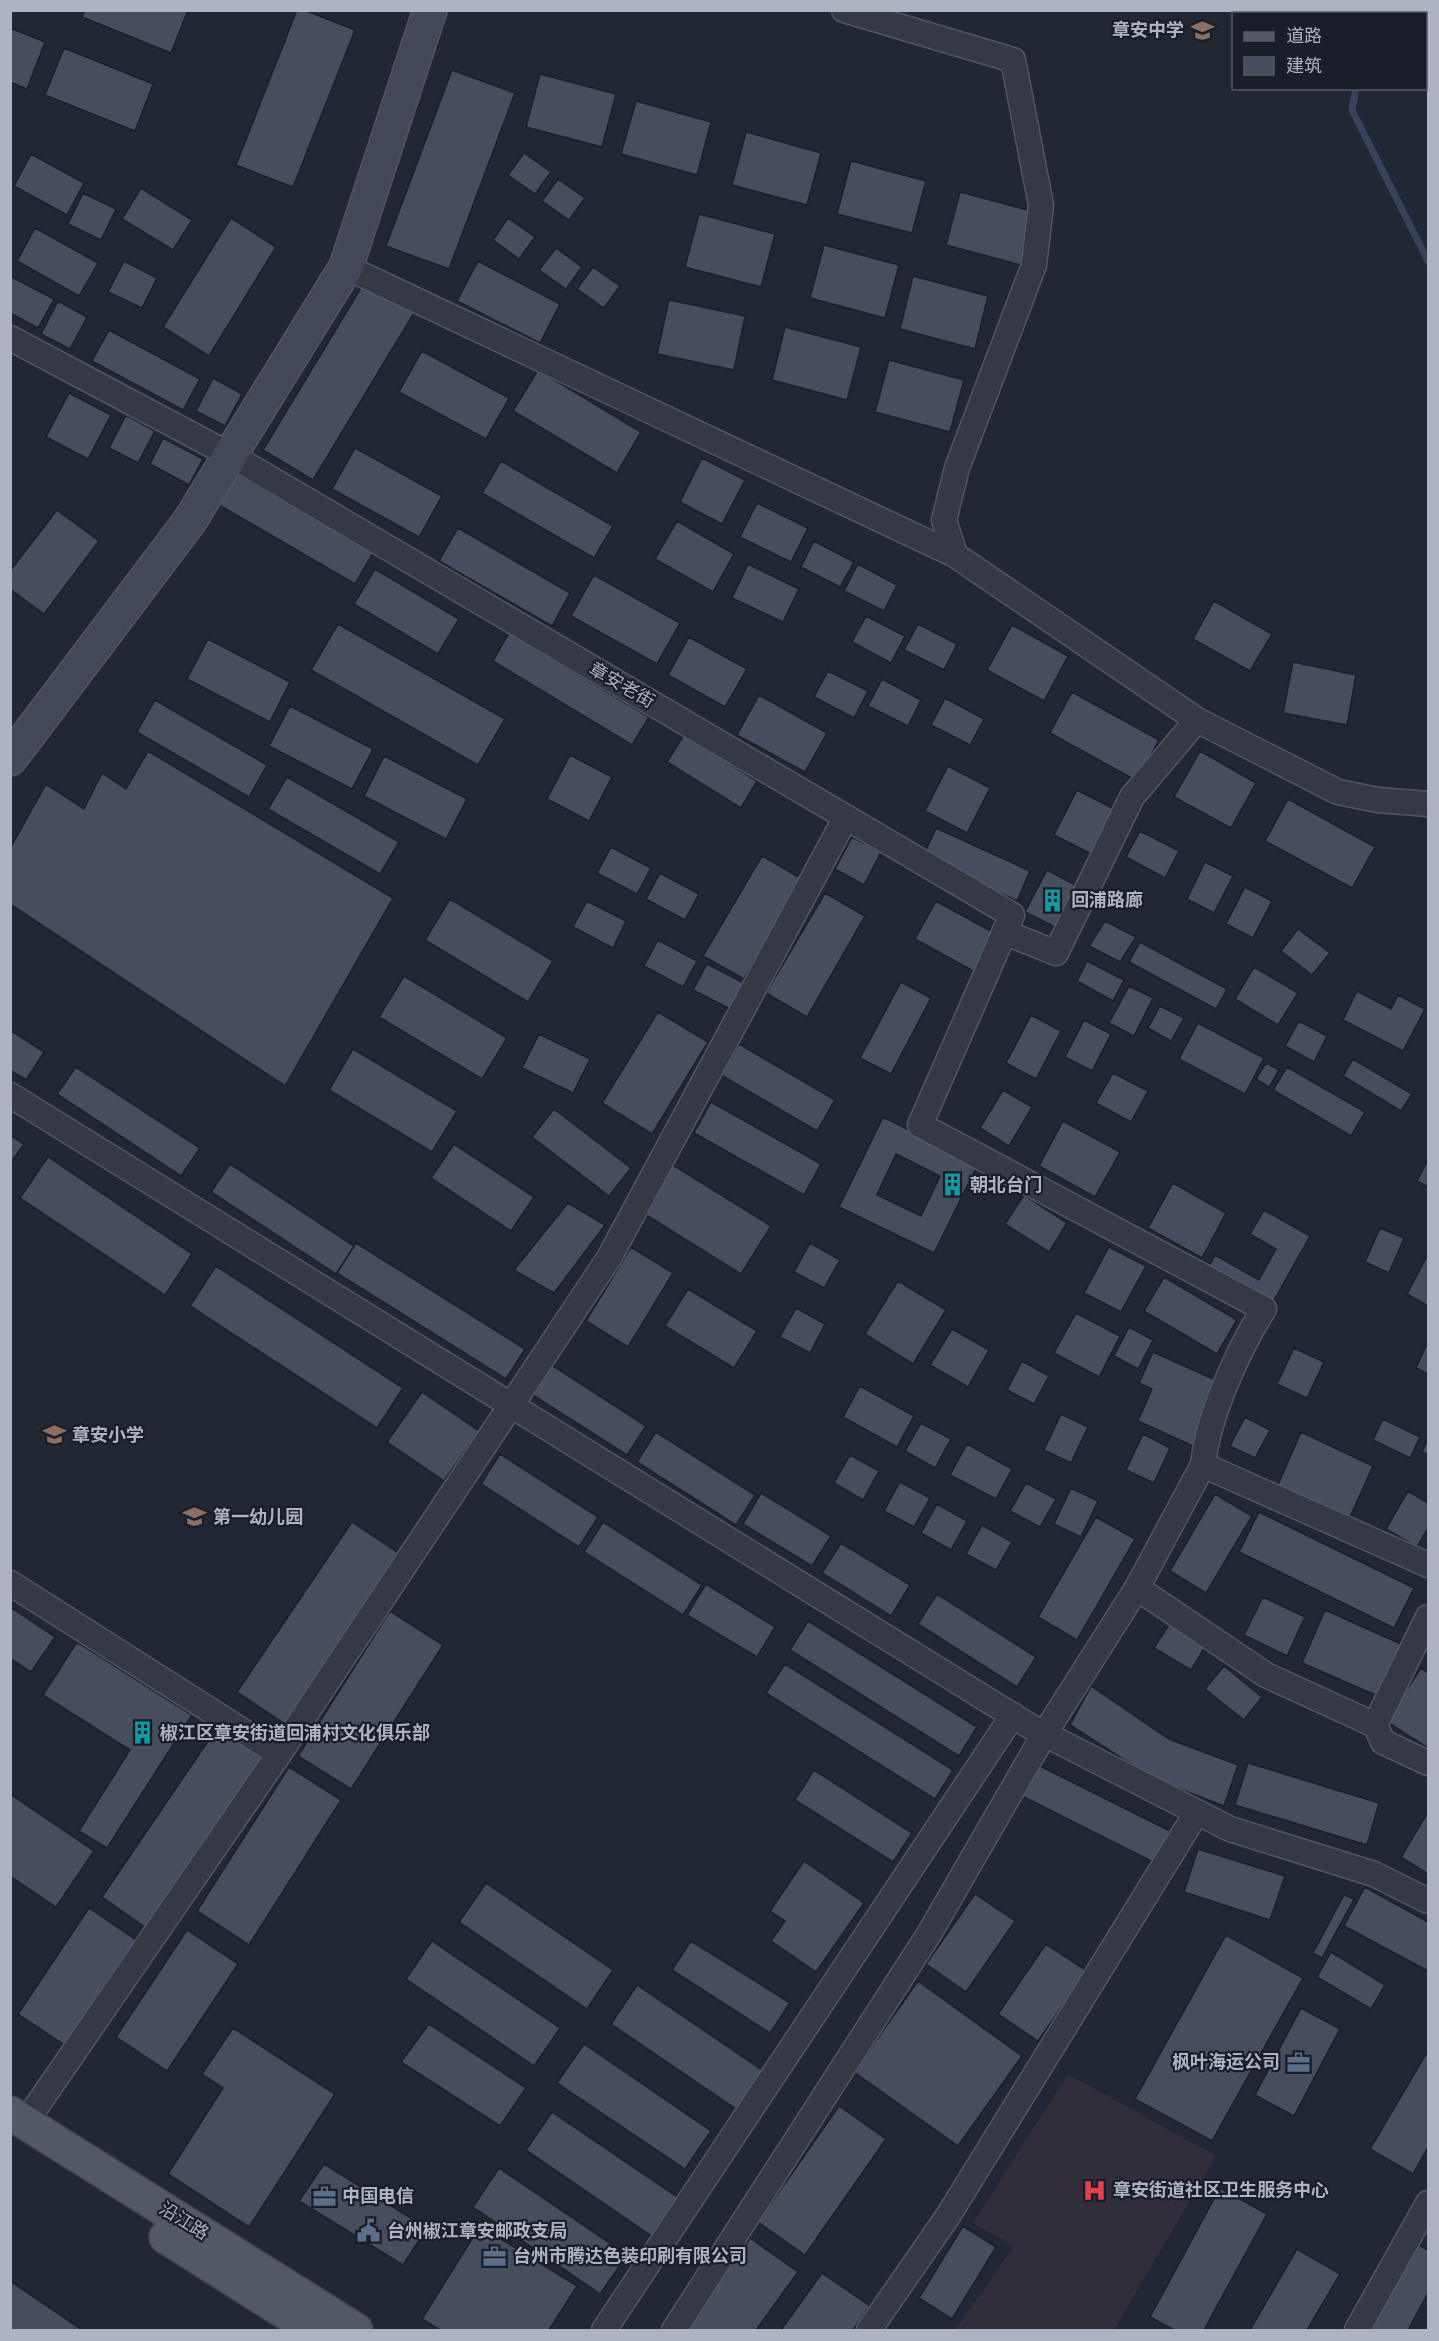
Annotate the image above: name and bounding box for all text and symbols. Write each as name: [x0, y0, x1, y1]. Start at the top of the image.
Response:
legend: [1232, 12, 1427, 90]
school or university icon: 章安中学: [1189, 17, 1215, 43]
place label: 章安中学: [1112, 19, 1184, 41]
text: 道路: [1286, 25, 1322, 47]
text: 建筑: [1286, 55, 1322, 77]
street label: 章安老街: [585, 657, 659, 713]
building icon: 回浦路廊: [1040, 887, 1066, 913]
place label: 回浦路廊: [1071, 889, 1143, 911]
building icon: 朝北台门: [939, 1172, 965, 1198]
place label: 朝北台门: [970, 1174, 1042, 1196]
school or university icon: 章安小学: [41, 1422, 67, 1448]
place label: 章安小学: [72, 1424, 144, 1446]
school or university icon: 第一幼儿园: [182, 1504, 208, 1530]
place label: 第一幼儿园: [213, 1506, 303, 1528]
building icon: 椒江区章安街道回浦村文化俱乐部: [129, 1720, 155, 1746]
place label: 椒江区章安街道回浦村文化俱乐部: [160, 1722, 430, 1744]
office icon: 枫叶海运公司: [1285, 2049, 1311, 2075]
place label: 枫叶海运公司: [1172, 2051, 1280, 2073]
hospital icon: 章安街道社区卫生服务中心: [1082, 2177, 1108, 2203]
place label: 章安街道社区卫生服务中心: [1113, 2179, 1329, 2201]
office icon: 中国电信: [311, 2183, 337, 2209]
place label: 中国电信: [342, 2185, 414, 2207]
street label: 沿江路: [155, 2197, 213, 2245]
public building icon: 台州椒江章安邮政支局: [356, 2218, 382, 2244]
place label: 台州椒江章安邮政支局: [387, 2220, 567, 2242]
office icon: 台州市腾达色装印刷有限公司: [482, 2243, 508, 2269]
place label: 台州市腾达色装印刷有限公司: [513, 2245, 747, 2267]

